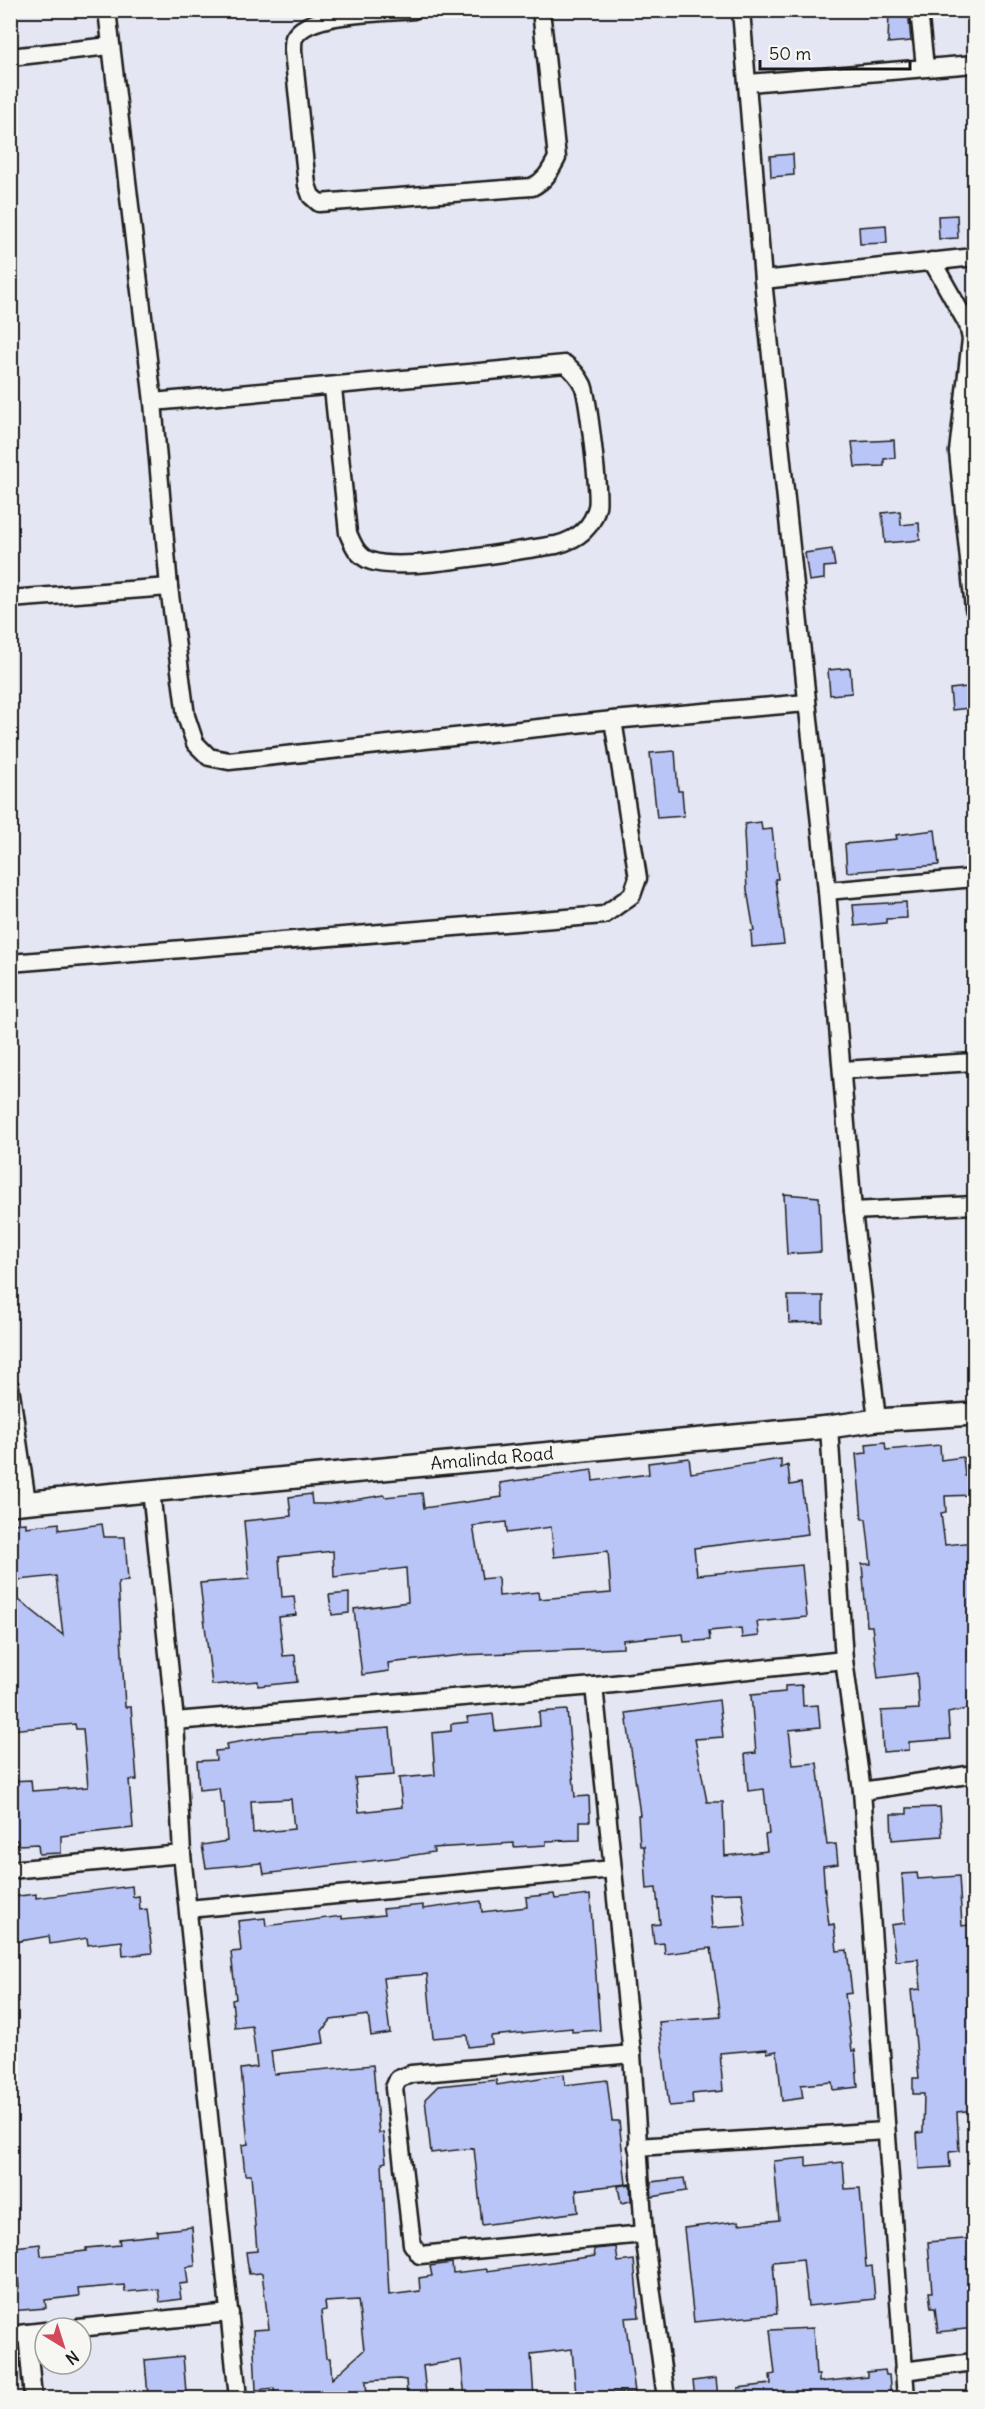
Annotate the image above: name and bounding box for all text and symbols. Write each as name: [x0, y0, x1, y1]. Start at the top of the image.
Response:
scale bar: [760, 33, 910, 71]
text: 50 m: [769, 42, 811, 65]
street label: Amalinda Road: [429, 1441, 555, 1475]
north arrow: [33, 2316, 93, 2376]
text: N: [62, 2347, 83, 2369]

